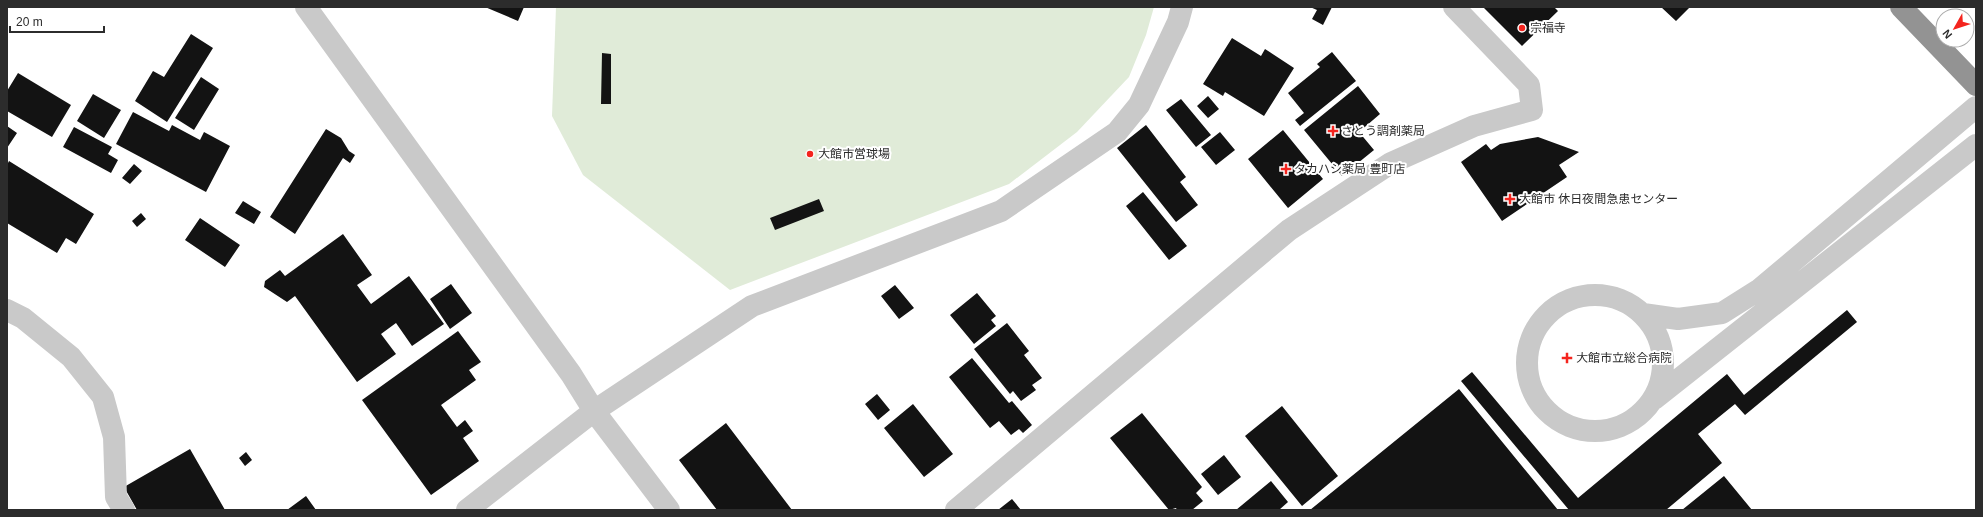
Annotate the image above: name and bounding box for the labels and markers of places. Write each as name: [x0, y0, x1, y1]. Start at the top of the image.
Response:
place label: 宗福寺: [1530, 21, 1566, 35]
marker: 宗福寺: [1517, 23, 1527, 33]
place label: さとう調剤薬局: [1341, 124, 1425, 138]
marker: さとう調剤薬局: [1328, 126, 1338, 136]
place label: 大館市営球場: [818, 147, 890, 161]
marker: 大館市営球場: [805, 149, 815, 159]
place label: タカハシ薬局 豊町店: [1294, 162, 1405, 176]
marker: タカハシ薬局 豊町店: [1281, 164, 1291, 174]
place label: 大館市 休日夜間急患センター: [1519, 192, 1678, 206]
marker: 大館市 休日夜間急患センター: [1504, 193, 1516, 205]
place label: 大館市立総合病院: [1576, 351, 1672, 365]
marker: 大館市立総合病院: [1561, 352, 1573, 364]

